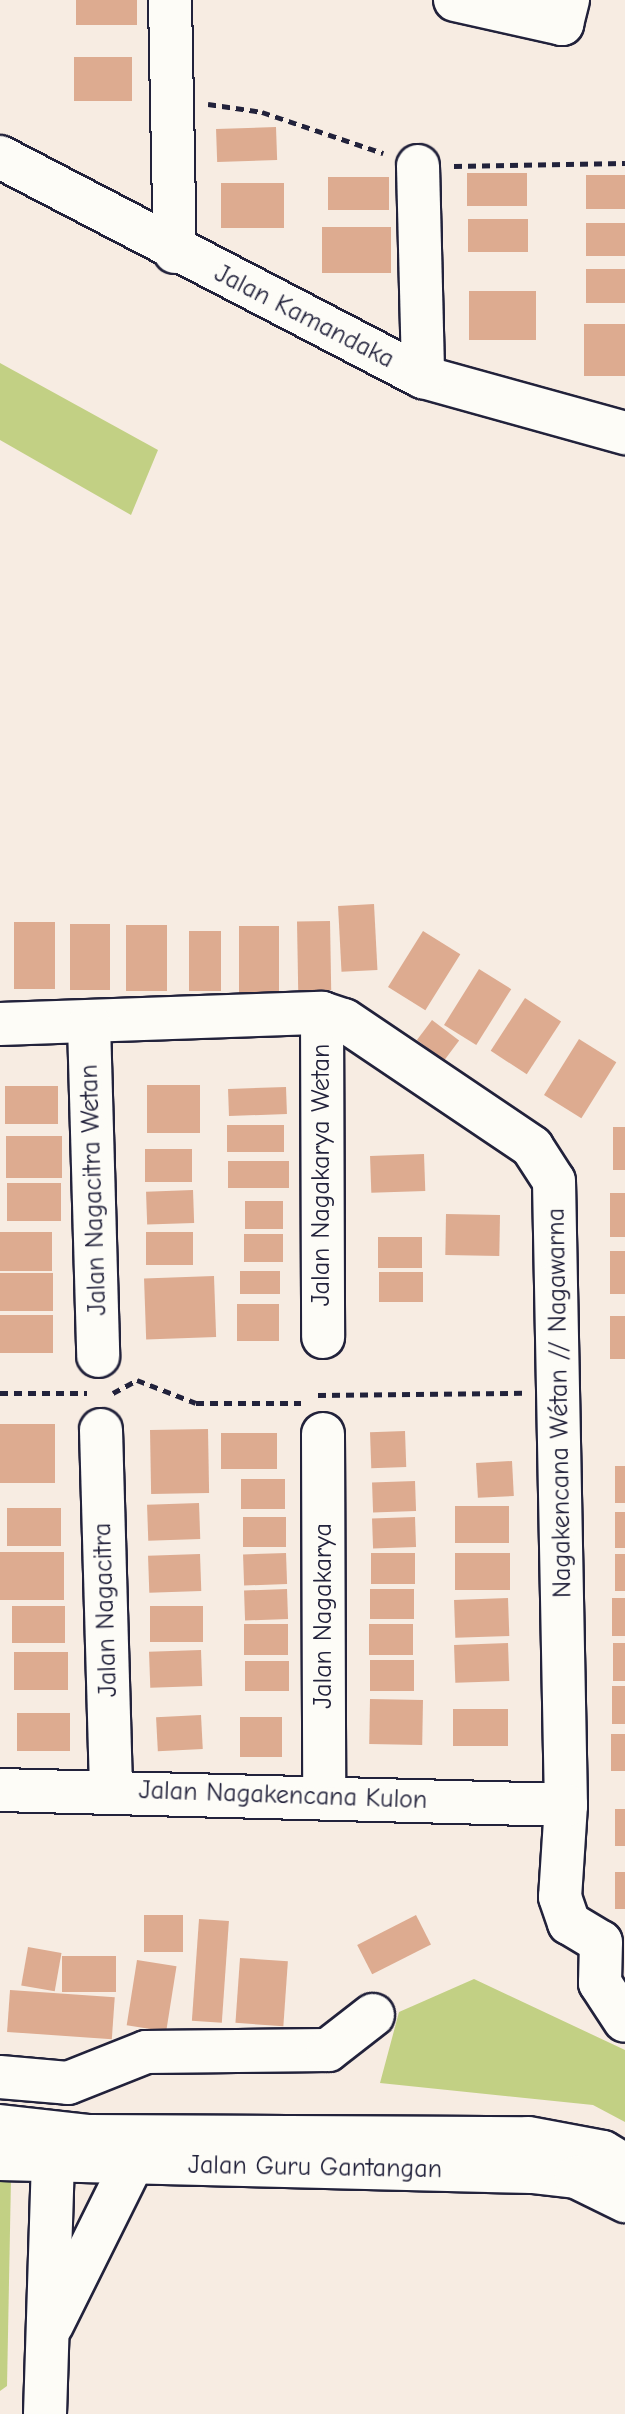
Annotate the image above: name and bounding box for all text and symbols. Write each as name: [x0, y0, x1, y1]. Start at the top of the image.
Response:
street label: Jalan Kamandaka: [209, 258, 399, 376]
street label: Jalan Nagakarya Wetan: [306, 1044, 338, 1306]
street label: Jalan Nagacitra Wetan: [74, 1064, 114, 1316]
street label: Nagakencana Wétan // Nagawarna: [541, 1208, 579, 1598]
street label: Jalan Nagacitra: [87, 1522, 125, 1698]
street label: Jalan Nagakarya: [308, 1523, 340, 1709]
street label: Jalan Nagakencana Kulon: [138, 1775, 428, 1817]
street label: Jalan Guru Gantangan: [188, 2150, 442, 2186]

